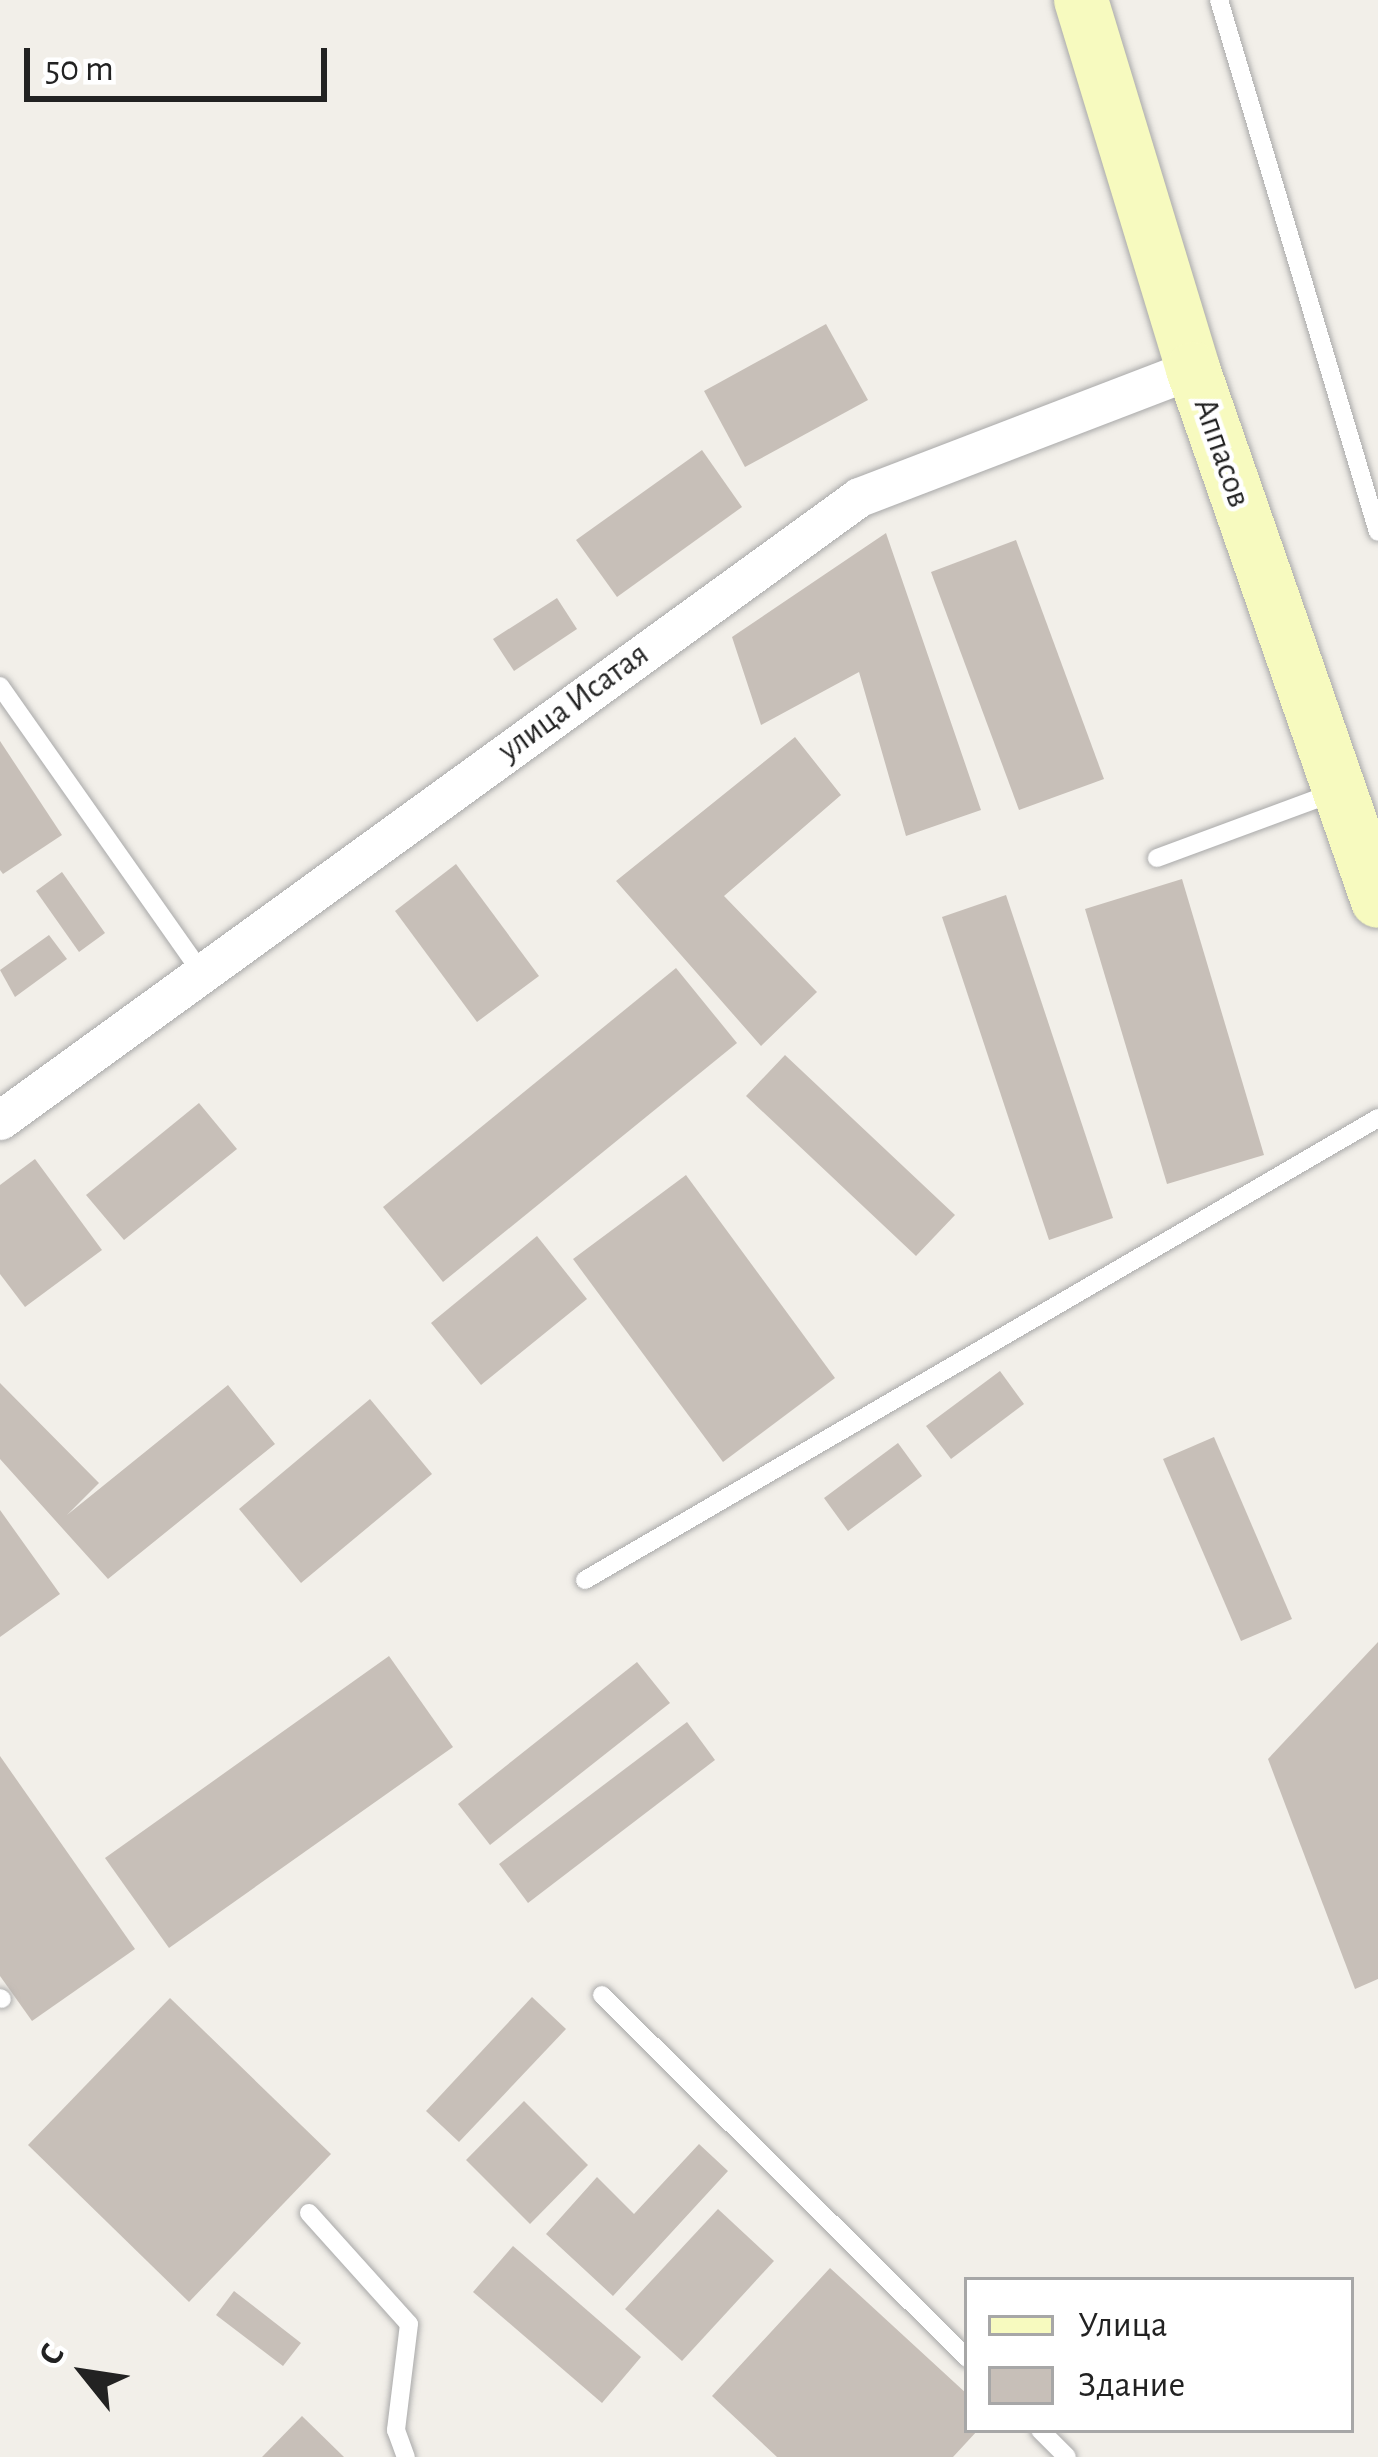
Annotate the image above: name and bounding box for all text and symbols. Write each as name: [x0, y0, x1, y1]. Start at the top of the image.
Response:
scale bar: [30, 24, 333, 98]
text: 50 m: [45, 51, 114, 87]
street label: Аппасов: [1184, 393, 1258, 513]
street label: улица Исатая: [491, 635, 657, 771]
legend: [964, 2277, 1354, 2433]
text: Улица: [1078, 2307, 1167, 2343]
north arrow: [24, 2313, 144, 2433]
text: С: [34, 2339, 71, 2371]
text: Здание: [1078, 2367, 1185, 2403]

